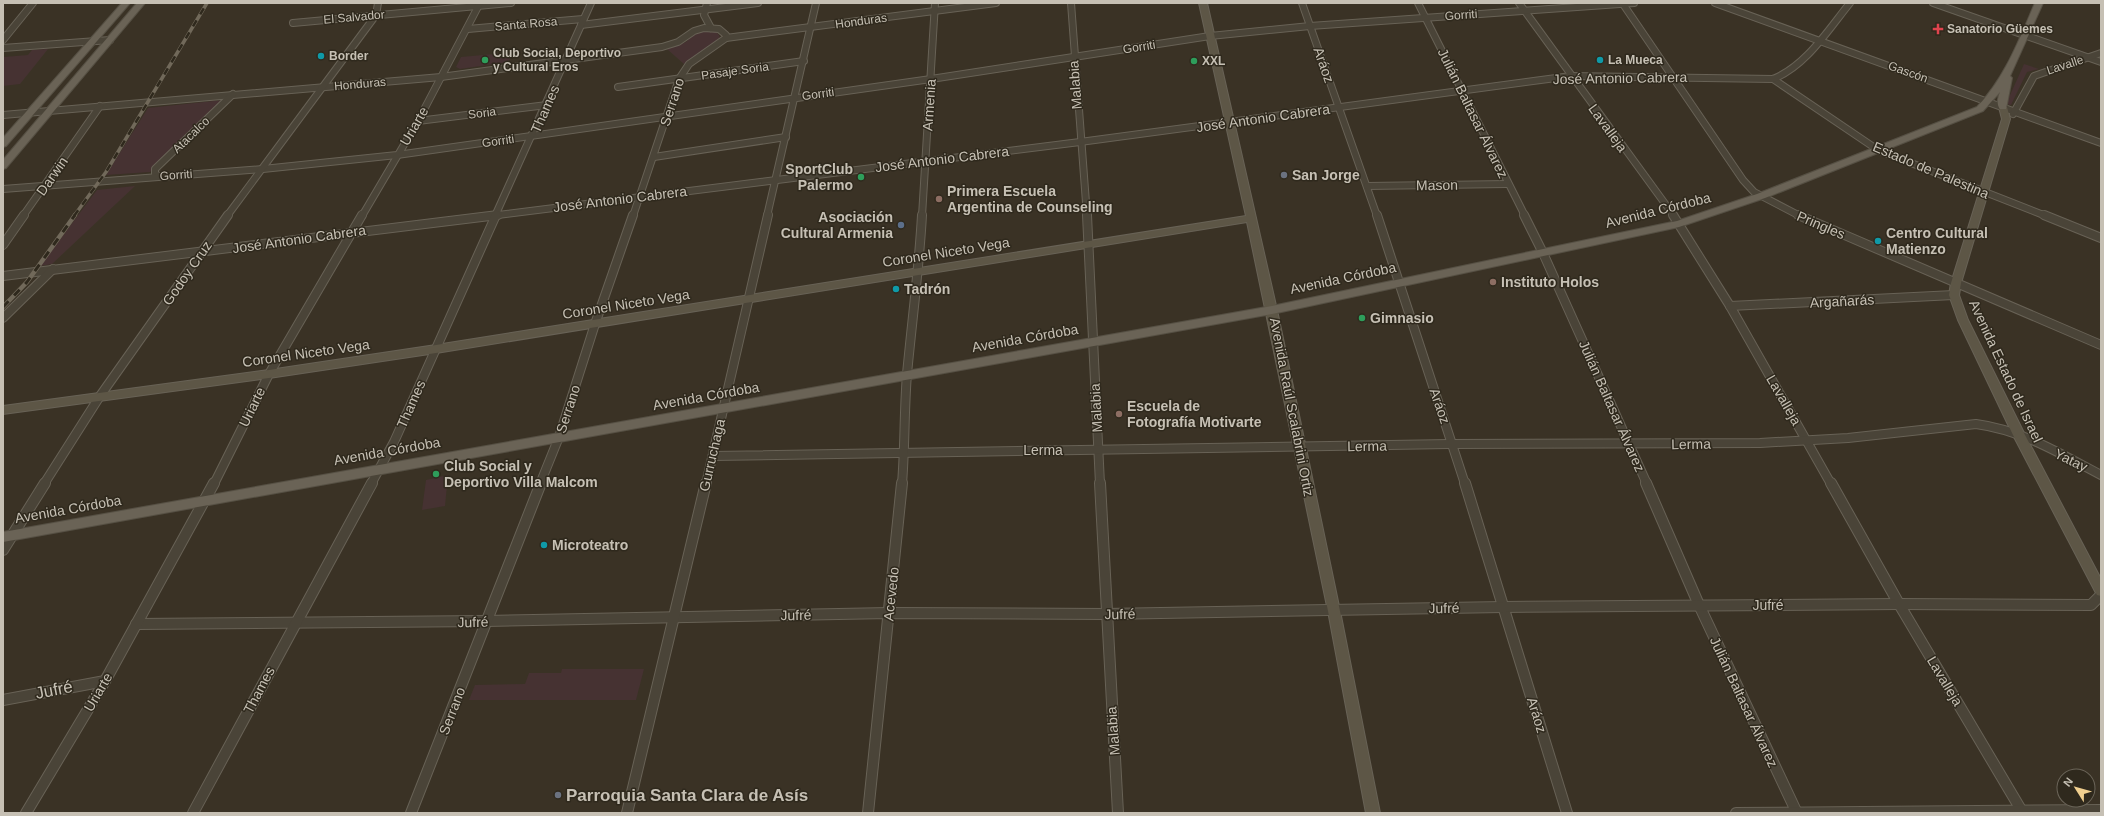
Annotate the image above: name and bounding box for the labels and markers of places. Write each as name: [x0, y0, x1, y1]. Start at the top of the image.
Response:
place label: Sanatorio Güemes: [1947, 22, 2053, 36]
marker: Sanatorio Güemes: [1932, 23, 1944, 35]
place label: Club Social, Deportivo y Cultural Eros: [493, 46, 621, 74]
place label: Border: [329, 49, 369, 63]
marker: Border: [316, 51, 326, 61]
place label: La Mueca: [1608, 53, 1663, 67]
place label: XXL: [1202, 54, 1225, 68]
marker: Club Social, Deportivo y Cultural Eros: [480, 55, 490, 65]
marker: La Mueca: [1595, 55, 1605, 65]
marker: XXL: [1189, 56, 1199, 66]
place label: SportClub Palermo: [785, 161, 853, 193]
place label: San Jorge: [1292, 167, 1360, 183]
marker: San Jorge: [1279, 170, 1289, 180]
marker: SportClub Palermo: [856, 172, 866, 182]
place label: Primera Escuela Argentina de Counseling: [947, 183, 1113, 215]
marker: Primera Escuela Argentina de Counseling: [934, 194, 944, 204]
place label: Asociación Cultural Armenia: [781, 209, 893, 241]
marker: Asociación Cultural Armenia: [896, 220, 906, 230]
place label: Centro Cultural Matienzo: [1886, 225, 1988, 257]
marker: Centro Cultural Matienzo: [1873, 236, 1883, 246]
place label: Instituto Holos: [1501, 274, 1599, 290]
marker: Instituto Holos: [1488, 277, 1498, 287]
place label: Tadrón: [904, 281, 950, 297]
marker: Tadrón: [891, 284, 901, 294]
place label: Gimnasio: [1370, 310, 1434, 326]
marker: Gimnasio: [1357, 313, 1367, 323]
place label: Escuela de Fotografía Motivarte: [1127, 398, 1262, 430]
marker: Escuela de Fotografía Motivarte: [1114, 409, 1124, 419]
place label: Club Social y Deportivo Villa Malcom: [444, 458, 598, 490]
marker: Club Social y Deportivo Villa Malcom: [431, 469, 441, 479]
place label: Microteatro: [552, 537, 628, 553]
marker: Microteatro: [539, 540, 549, 550]
place label: Parroquia Santa Clara de Asís: [566, 786, 808, 805]
marker: Parroquia Santa Clara de Asís: [553, 790, 563, 800]

